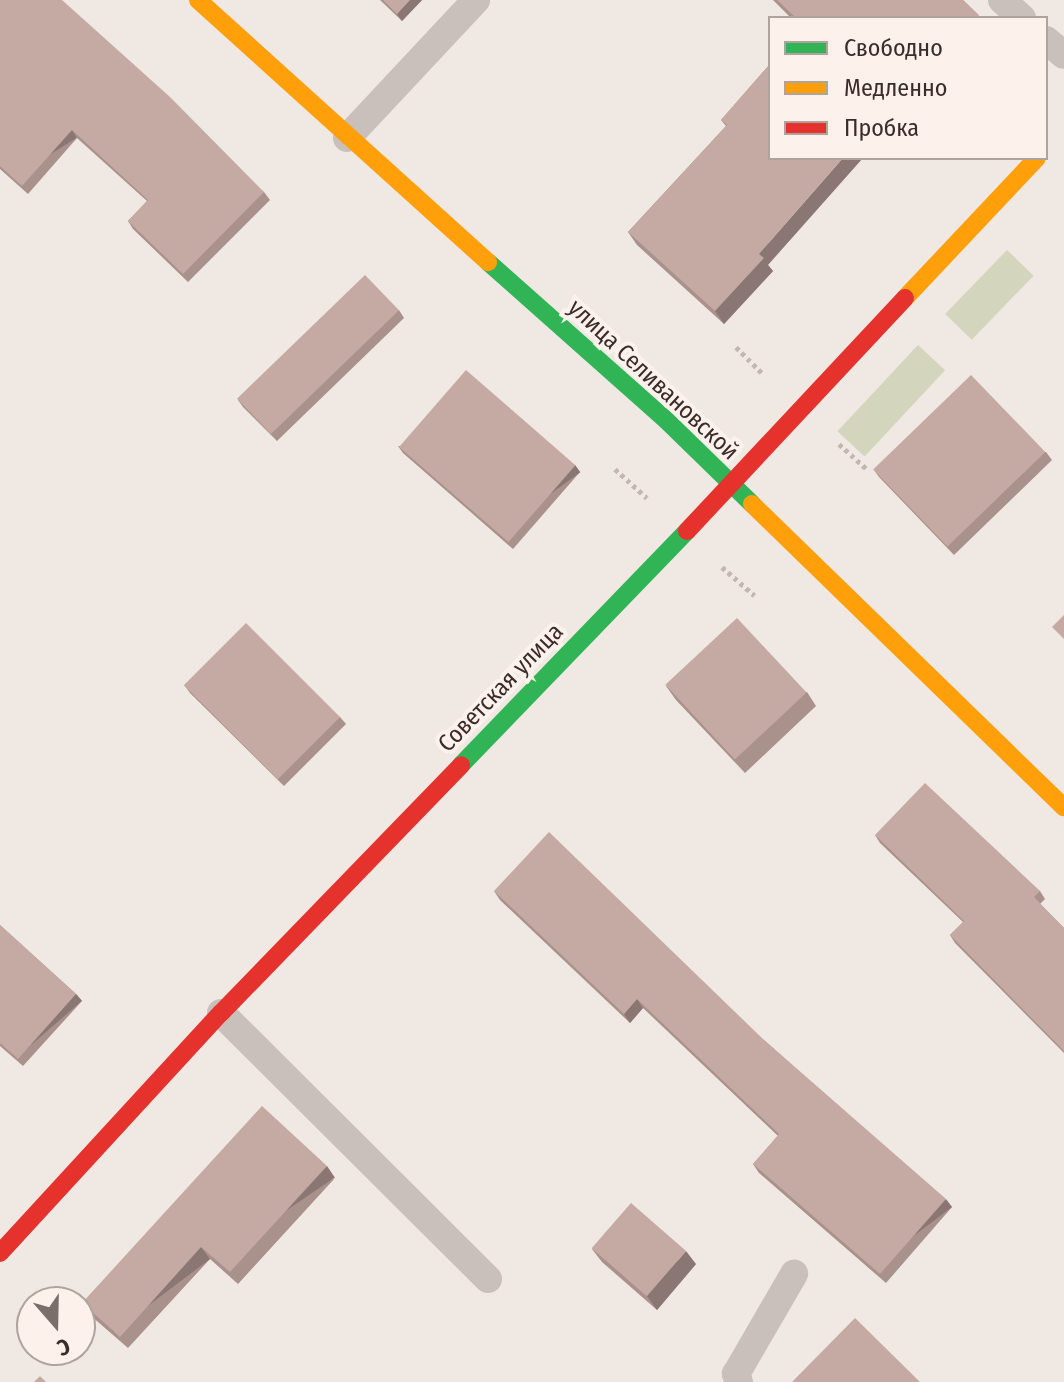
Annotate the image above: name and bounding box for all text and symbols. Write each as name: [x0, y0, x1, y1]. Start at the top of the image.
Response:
legend: [768, 16, 1048, 160]
text: Свободно: [844, 34, 943, 62]
text: Медленно: [844, 74, 947, 102]
text: Пробка: [844, 114, 919, 142]
street label: улица Селивановской: [562, 294, 744, 466]
street label: Советская улица: [433, 618, 569, 758]
north arrow: [16, 1286, 96, 1366]
text: С: [54, 1332, 74, 1362]

